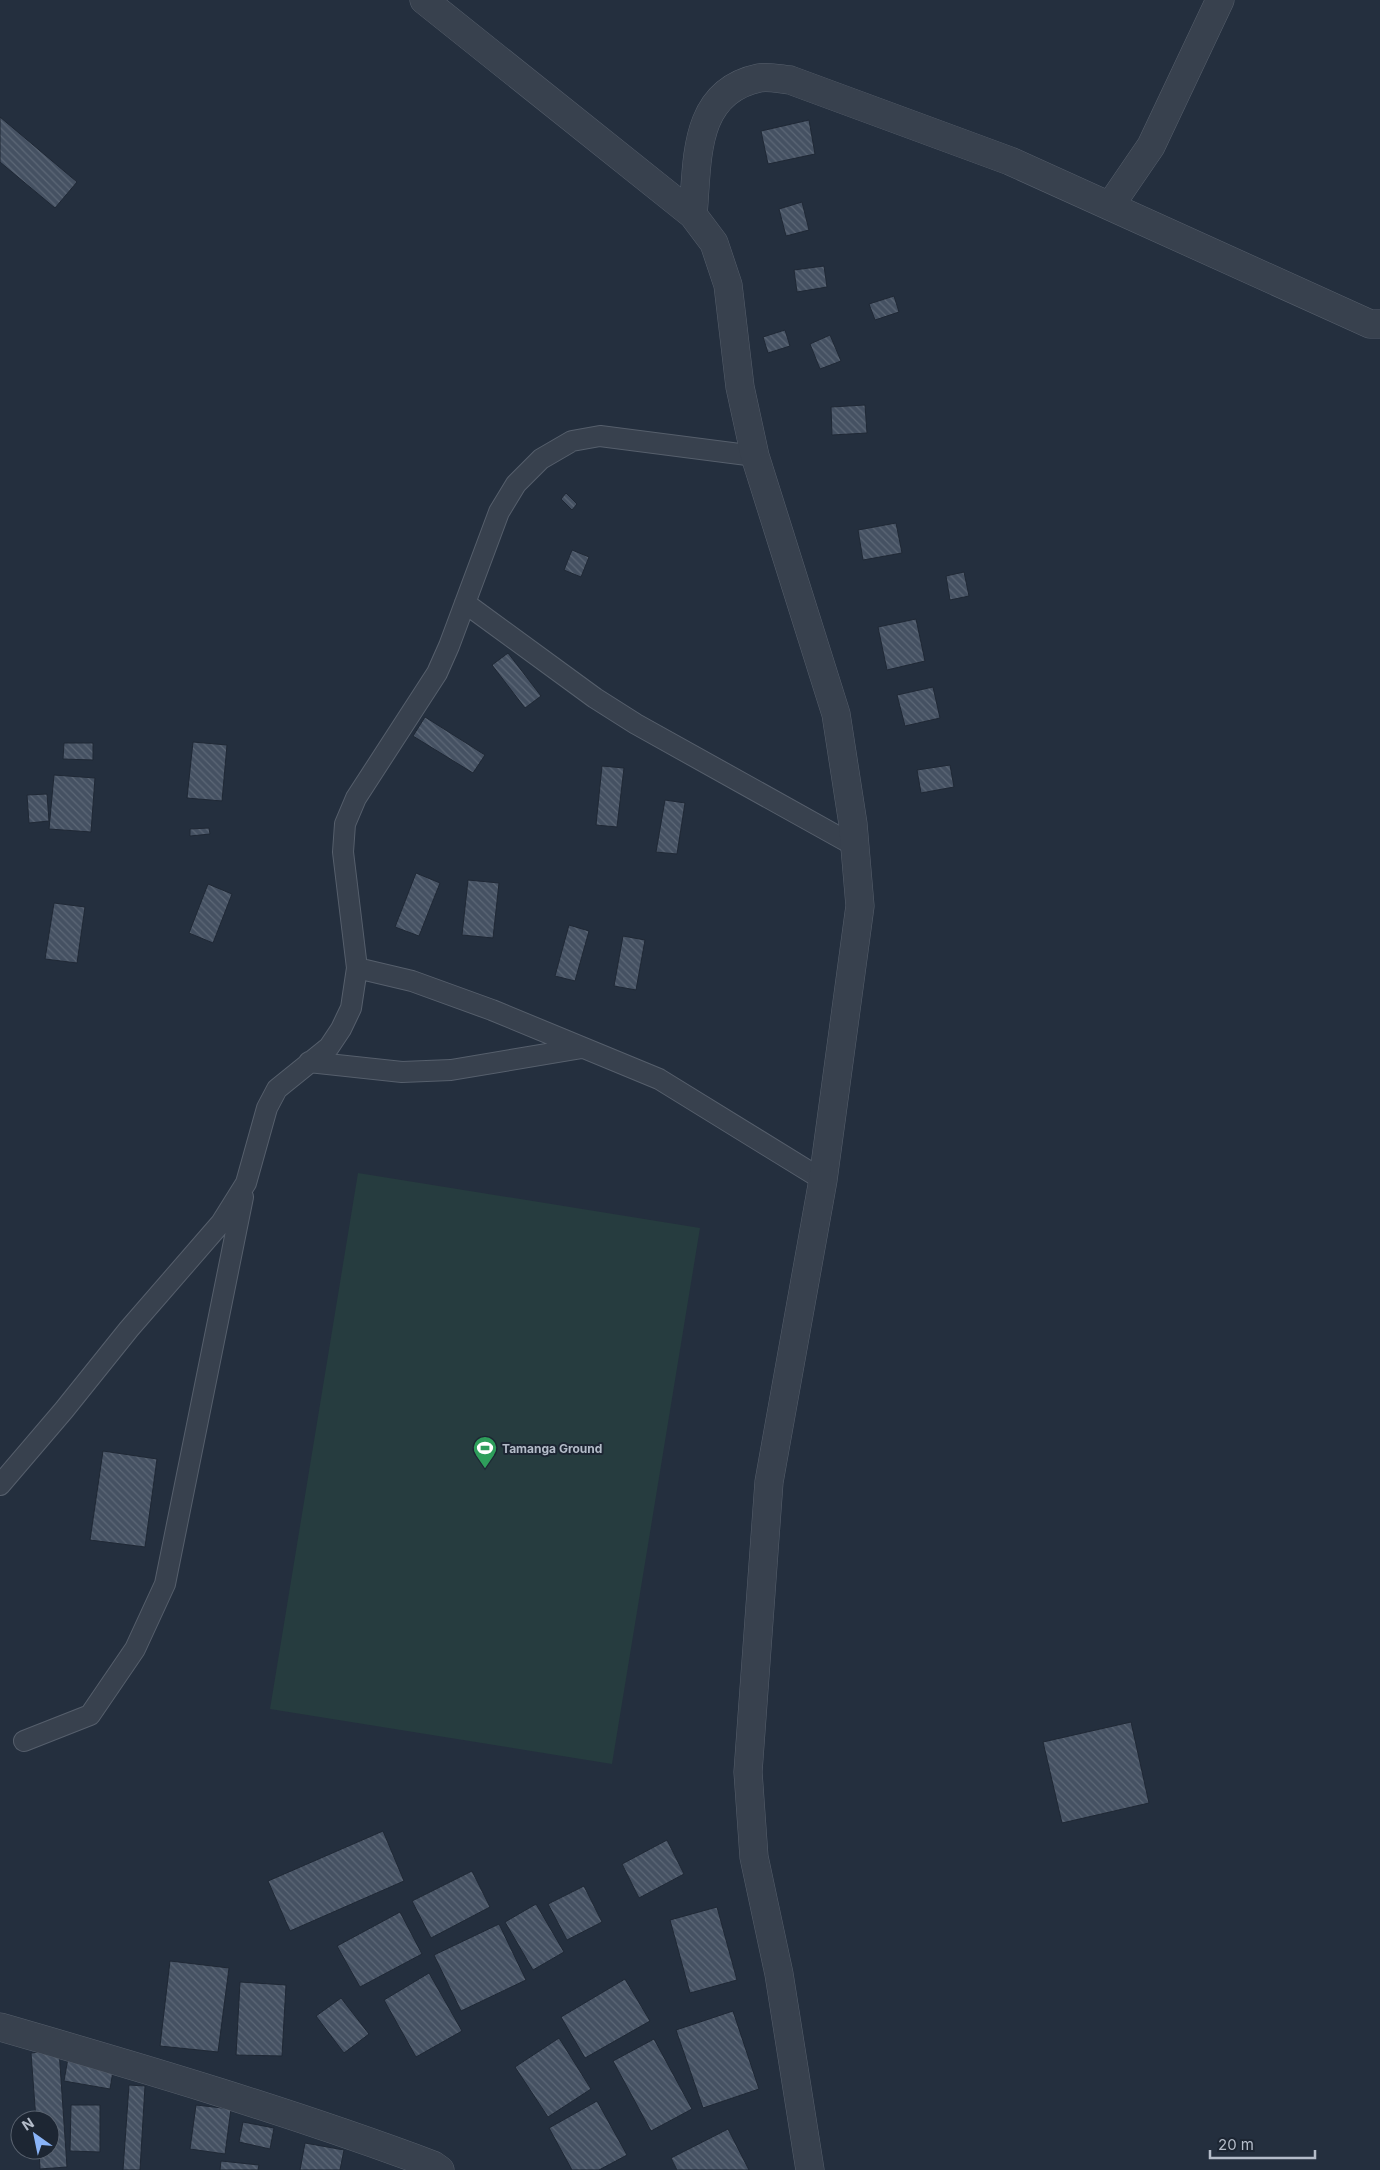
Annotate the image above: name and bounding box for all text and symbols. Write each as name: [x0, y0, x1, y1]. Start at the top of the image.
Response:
sports icon: Tamanga Ground: [472, 1435, 498, 1469]
place label: Tamanga Ground: [502, 1441, 602, 1456]
north arrow: [10, 2110, 60, 2160]
text: N: [19, 2114, 37, 2134]
scale bar: [1210, 2128, 1315, 2160]
text: 20 m: [1218, 2135, 1254, 2154]

